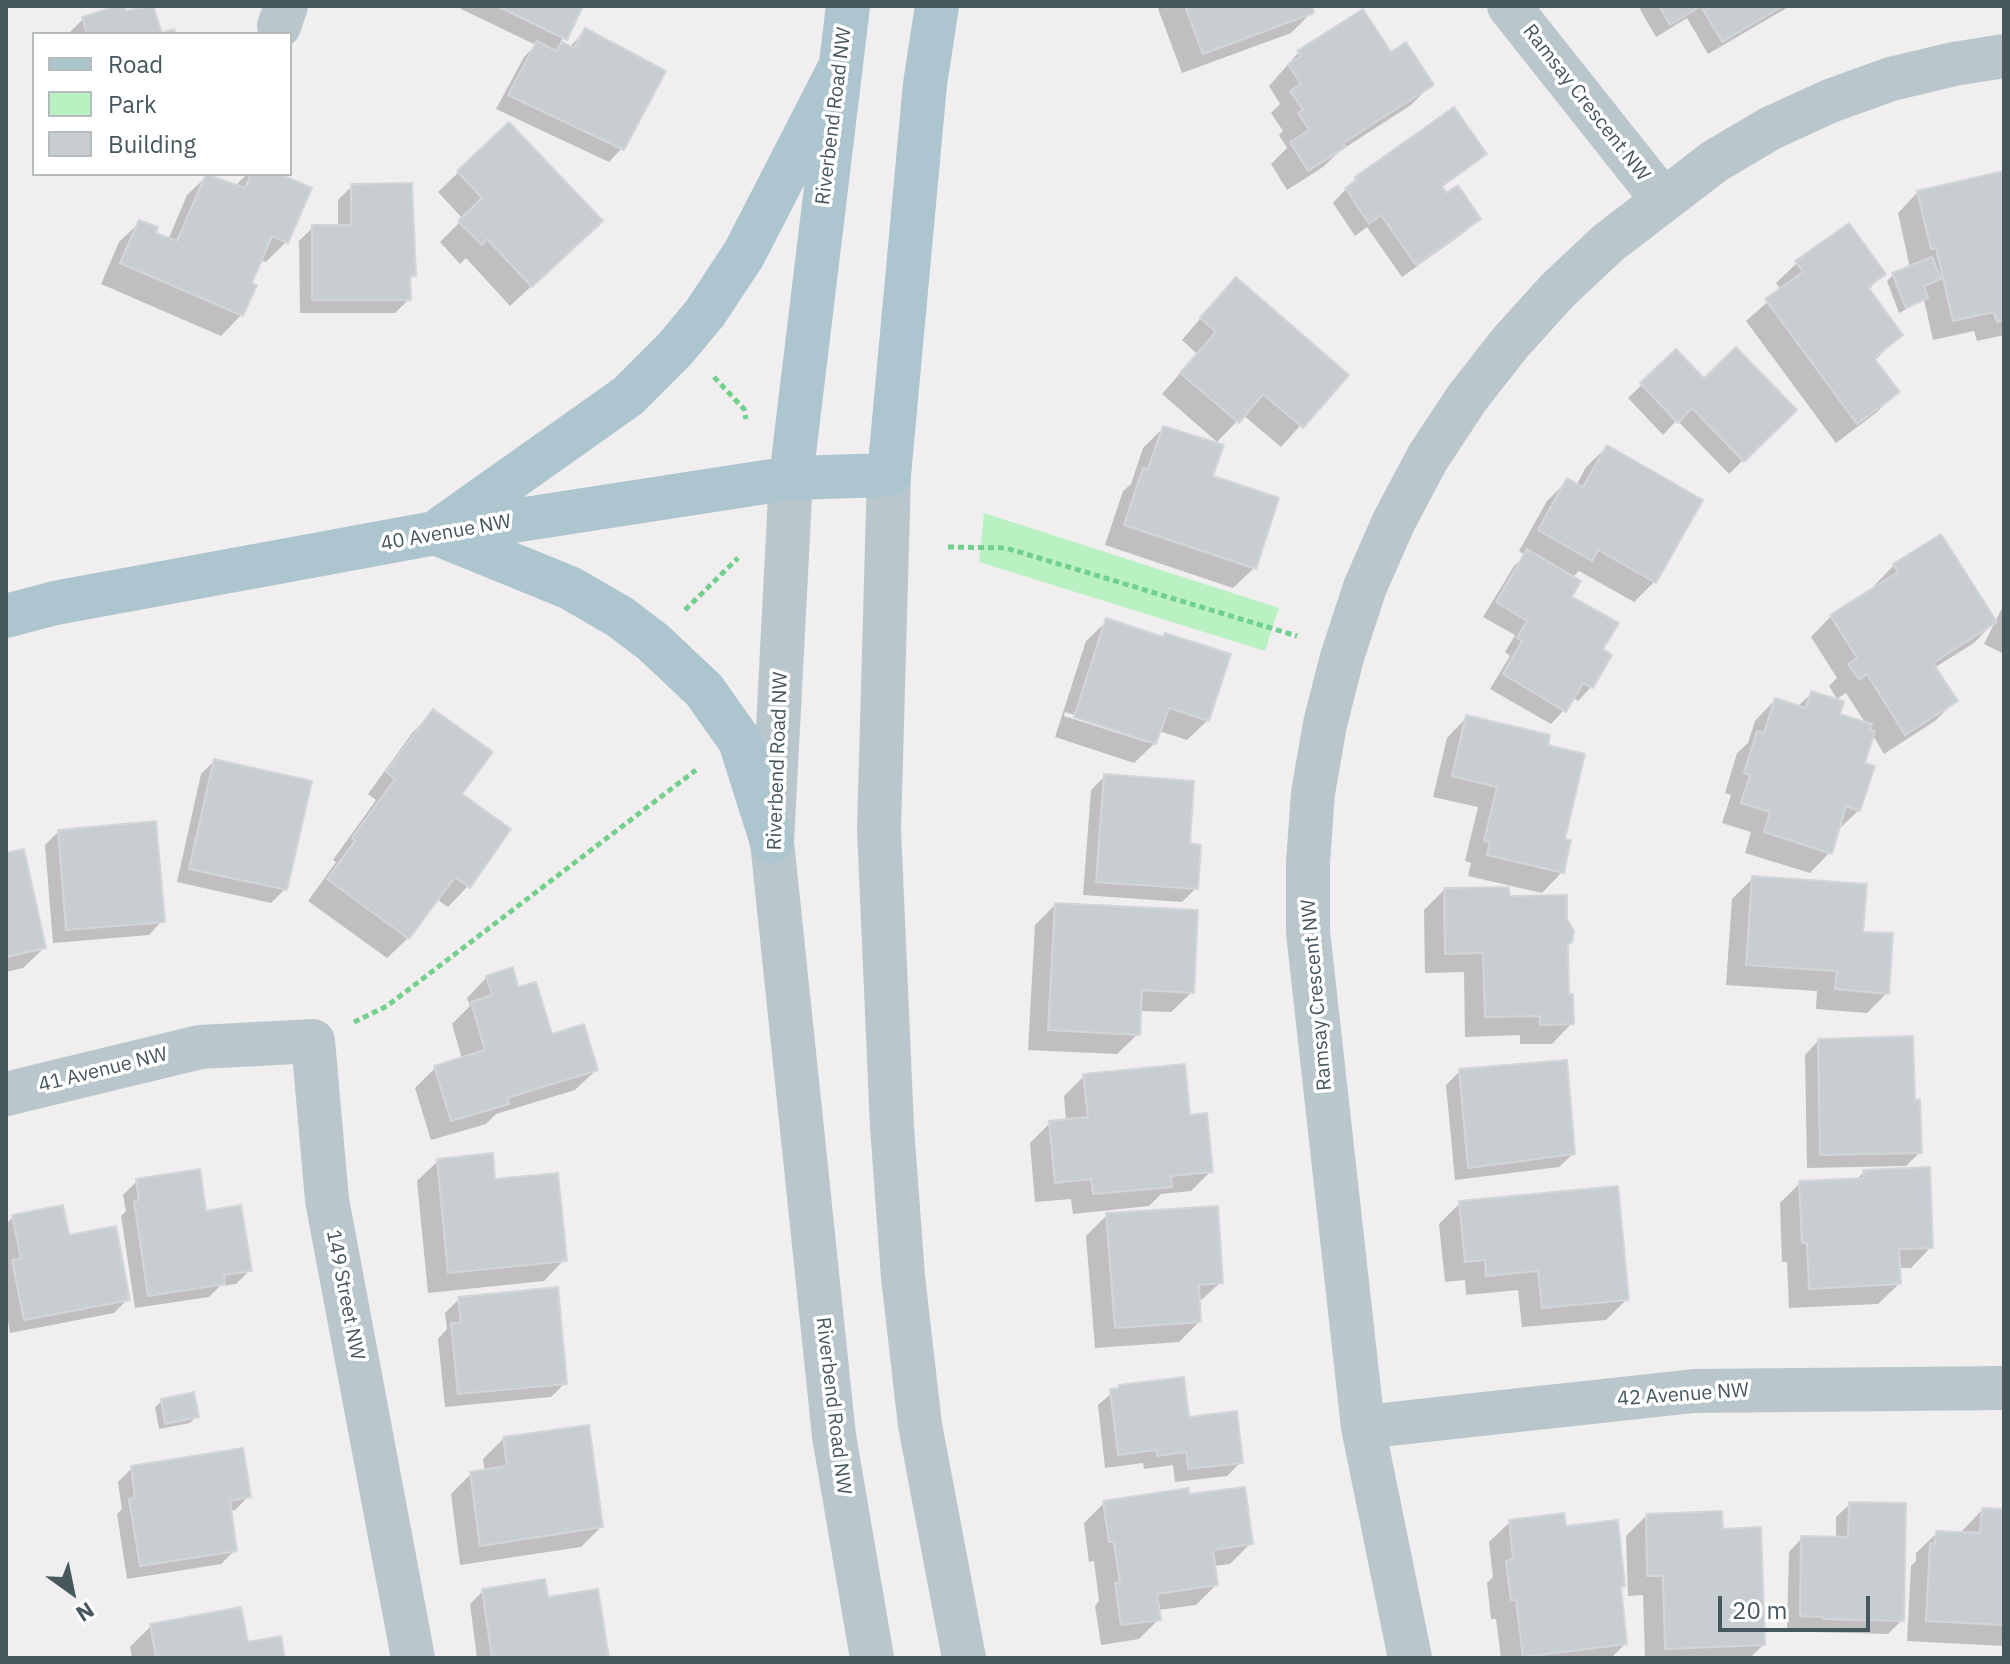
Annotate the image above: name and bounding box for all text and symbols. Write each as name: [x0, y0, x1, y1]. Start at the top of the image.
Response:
street label: Ramsay Crescent NW: [1517, 20, 1655, 186]
street label: Riverbend Road NW: [811, 26, 857, 206]
legend: [32, 32, 292, 176]
text: Road: [108, 48, 163, 80]
text: Park: [108, 88, 157, 120]
text: Building: [108, 128, 196, 160]
street label: 40 Avenue NW: [379, 510, 513, 556]
street label: Riverbend Road NW: [763, 671, 793, 851]
street label: Ramsay Crescent NW: [1297, 898, 1337, 1092]
street label: 41 Avenue NW: [36, 1042, 170, 1098]
street label: 149 Street NW: [321, 1228, 369, 1362]
street label: Riverbend Road NW: [810, 1316, 856, 1496]
street label: 42 Avenue NW: [1616, 1378, 1750, 1412]
north arrow: [32, 1552, 112, 1632]
scale bar: [1722, 1580, 1874, 1630]
text: 20 m: [1732, 1594, 1787, 1626]
text: N: [71, 1596, 100, 1629]

